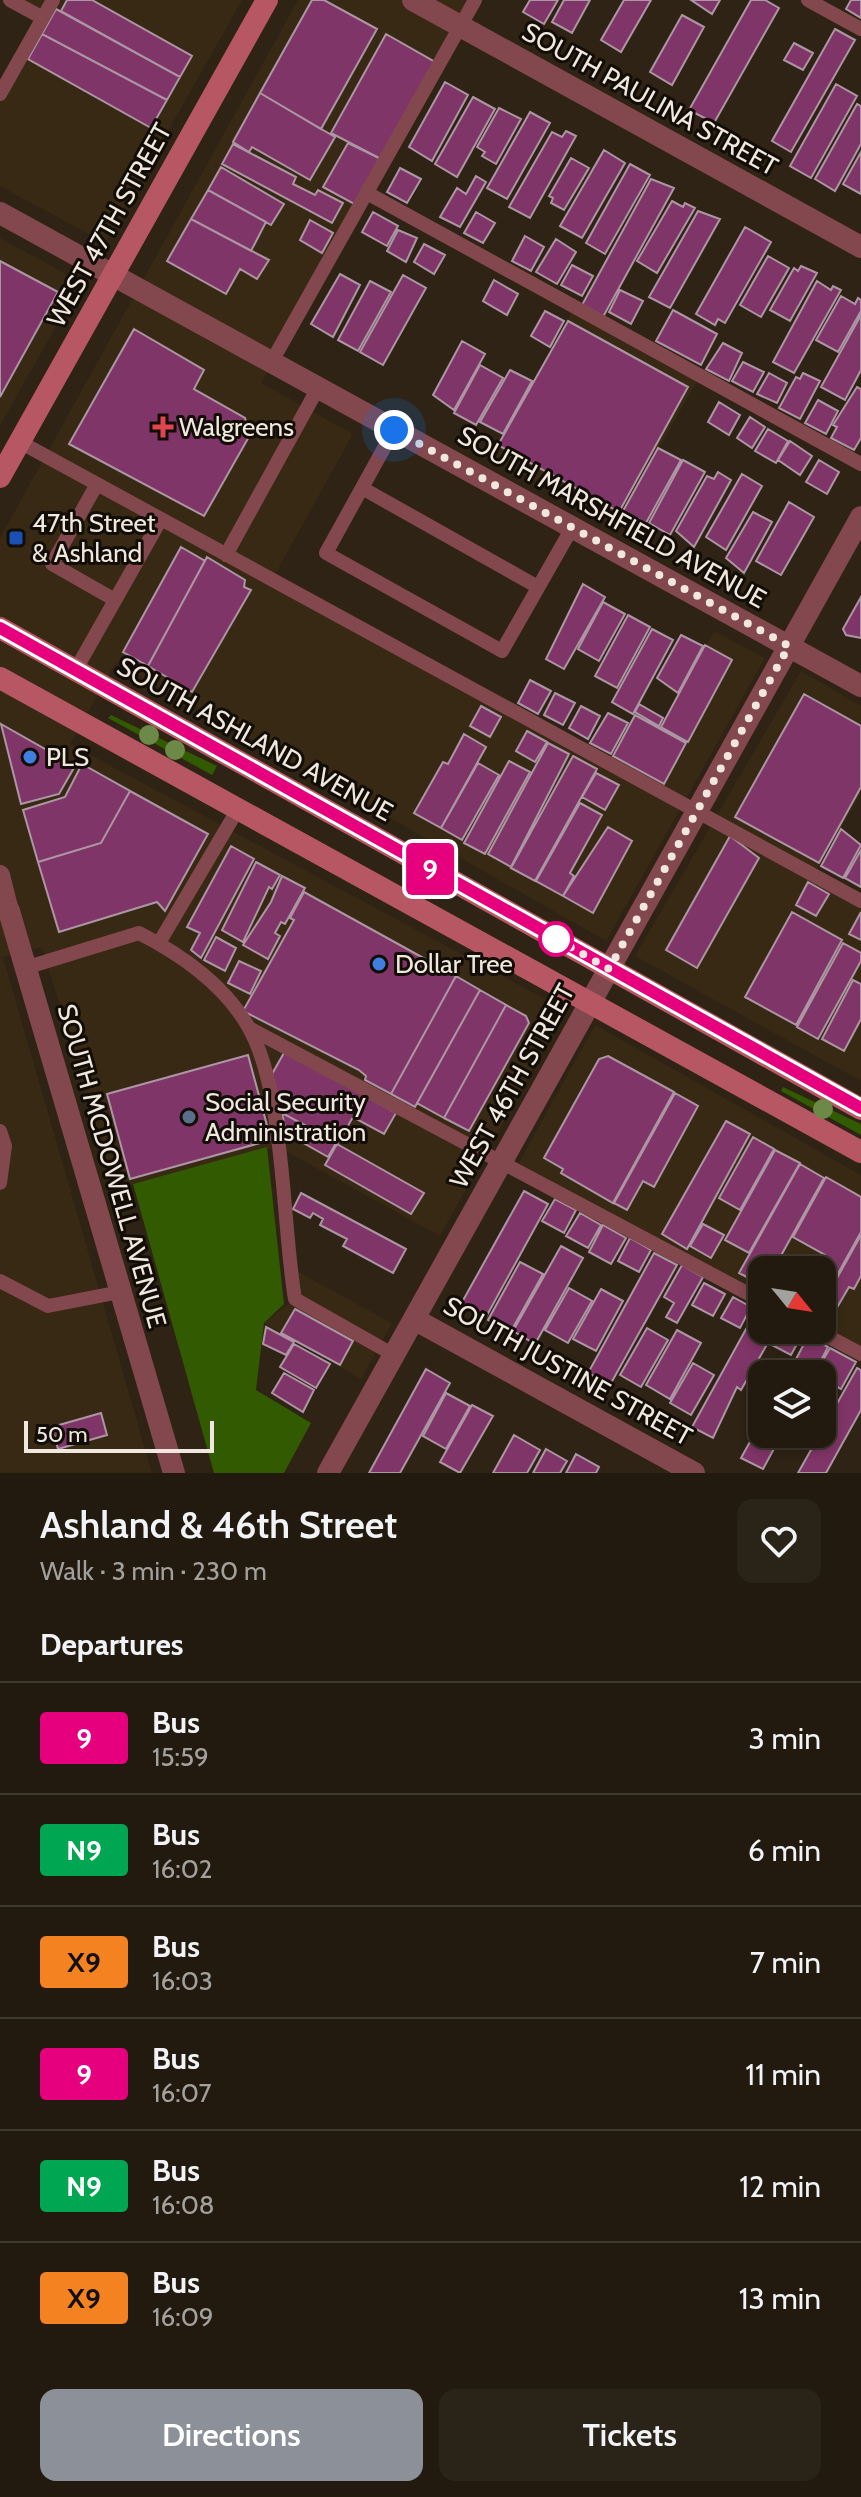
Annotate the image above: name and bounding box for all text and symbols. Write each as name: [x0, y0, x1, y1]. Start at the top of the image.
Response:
street label: SOUTH PAULINA STREET: [516, 15, 784, 183]
street label: WEST 47TH STREET: [40, 117, 178, 332]
your location: [374, 410, 414, 450]
place label: Walgreens: [179, 411, 294, 443]
marker: Walgreens: [154, 418, 172, 436]
street label: SOUTH MARSHFIELD AVENUE: [452, 419, 772, 615]
place label: 47th Street & Ashland: [32, 507, 156, 569]
marker: 47th Street & Ashland: [7, 529, 25, 547]
street label: SOUTH ASHLAND AVENUE: [112, 650, 398, 828]
place label: PLS: [46, 741, 89, 773]
marker: PLS: [21, 748, 39, 766]
line badge: 9: [404, 843, 456, 895]
text: 9: [422, 852, 438, 886]
unlabelled marker: [539, 922, 573, 956]
place label: Dollar Tree: [395, 948, 513, 980]
marker: Dollar Tree: [370, 955, 388, 973]
street label: WEST 46TH STREET: [443, 978, 581, 1194]
street label: SOUTH MCDOWELL AVENUE: [50, 1000, 174, 1332]
place label: Social Security Administration: [205, 1086, 366, 1148]
marker: Social Security Administration: [180, 1108, 198, 1126]
north arrow: [748, 1256, 836, 1344]
map controls: [748, 1256, 836, 1448]
street label: SOUTH JUSTINE STREET: [438, 1289, 698, 1453]
button: layers: [748, 1360, 836, 1448]
scale bar: [24, 1417, 214, 1453]
text: 50 m: [36, 1421, 88, 1448]
button: heart: [737, 1499, 821, 1583]
text: Ashland & 46th Street: [40, 1501, 397, 1548]
text: Walk · 3 min · 230 m: [40, 1555, 267, 1587]
text: Departures: [40, 1626, 184, 1663]
text: Bus: [152, 1704, 200, 1741]
text: 3 min: [749, 1720, 821, 1757]
text: 9: [76, 1721, 92, 1755]
text: 15:59: [152, 1741, 209, 1773]
text: Bus: [152, 1816, 200, 1853]
text: 6 min: [748, 1832, 821, 1869]
text: N9: [66, 1833, 102, 1867]
text: 16:02: [152, 1853, 212, 1885]
text: Bus: [152, 1928, 200, 1965]
text: 7 min: [750, 1944, 821, 1981]
text: X9: [67, 1945, 101, 1979]
text: 16:03: [152, 1965, 213, 1997]
text: Bus: [152, 2040, 200, 2077]
text: 11 min: [745, 2056, 821, 2093]
text: 9: [76, 2057, 92, 2091]
text: 16:07: [152, 2077, 212, 2109]
text: Bus: [152, 2152, 200, 2189]
text: 12 min: [739, 2168, 821, 2205]
text: N9: [66, 2169, 102, 2203]
text: 16:08: [152, 2189, 215, 2221]
text: Bus: [152, 2264, 200, 2301]
text: 13 min: [739, 2280, 821, 2317]
text: X9: [67, 2281, 101, 2315]
text: 16:09: [152, 2301, 214, 2333]
button: Directions: [40, 2389, 423, 2481]
button: Tickets: [439, 2389, 821, 2481]

